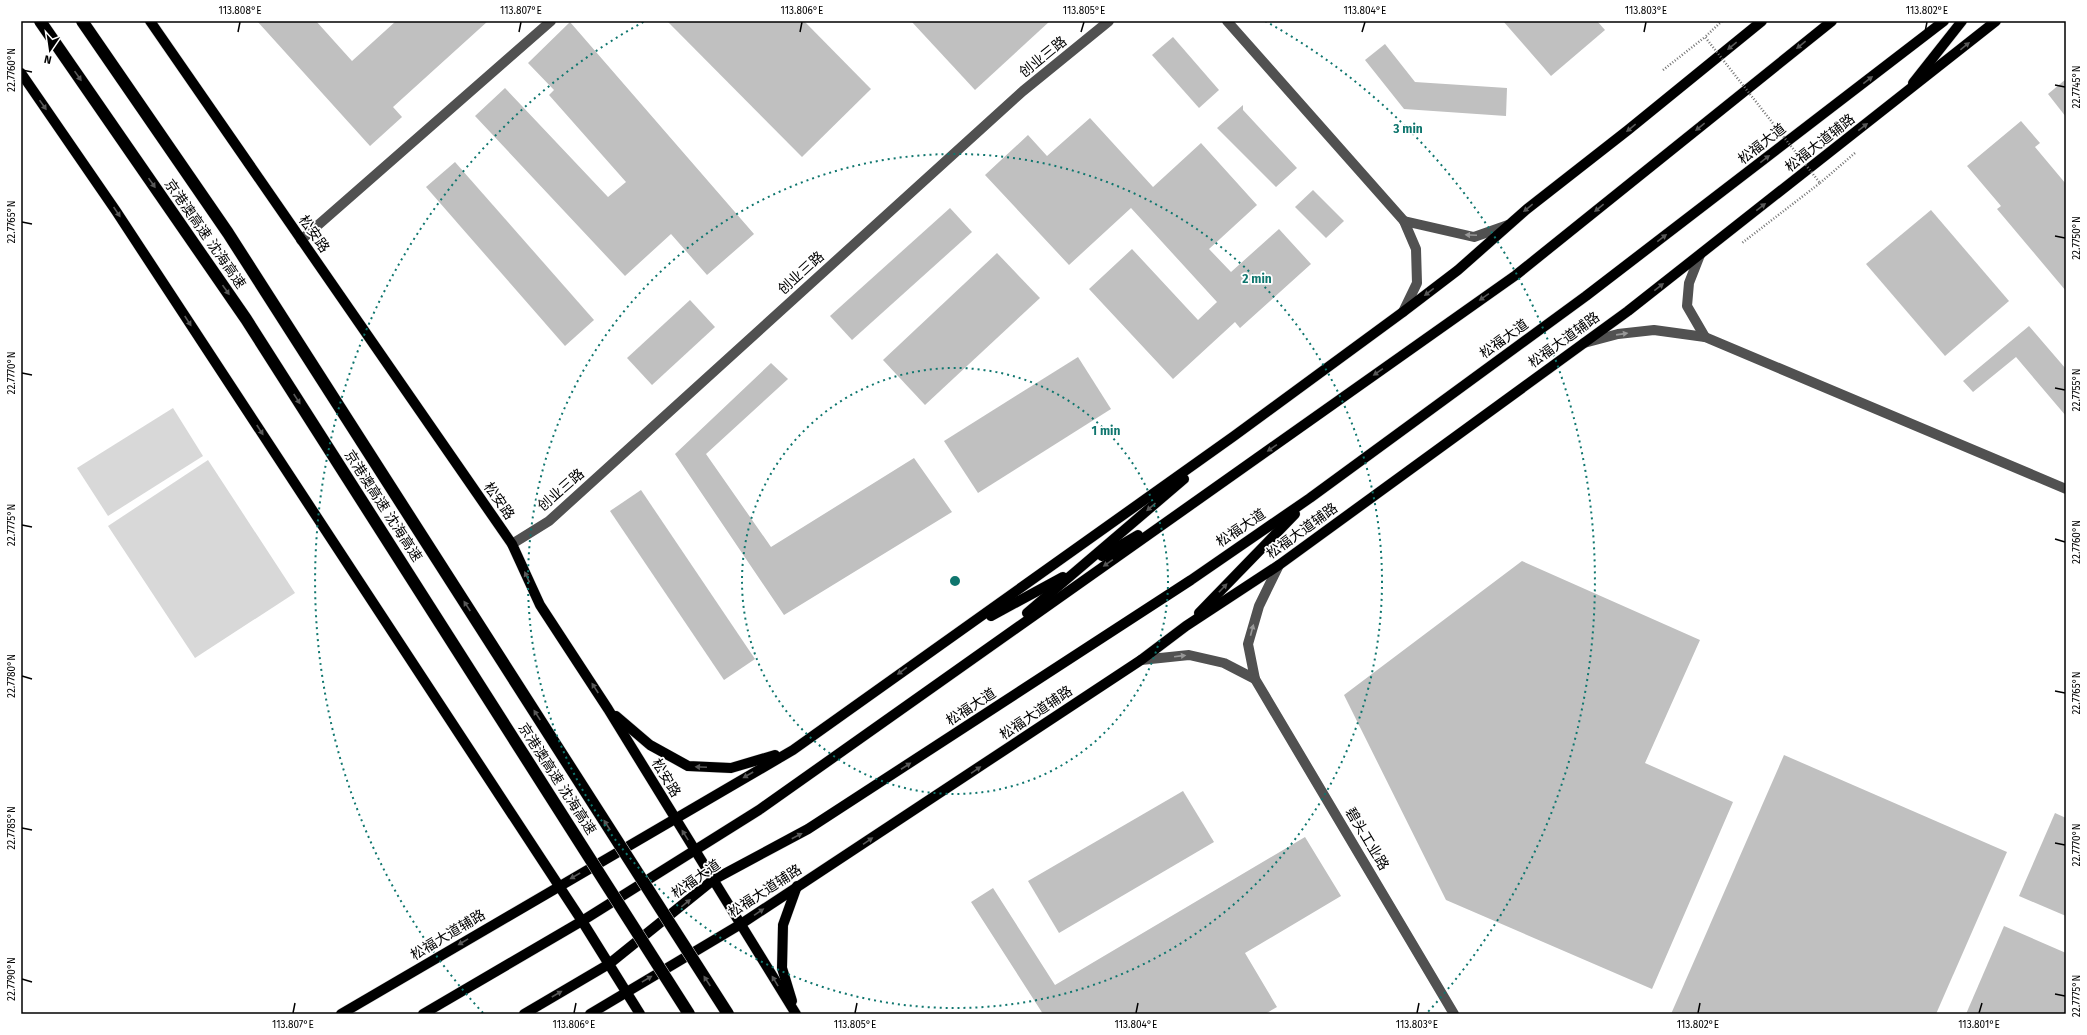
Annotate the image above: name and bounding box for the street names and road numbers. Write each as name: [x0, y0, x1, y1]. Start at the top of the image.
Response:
street label: 创业三路: [1016, 33, 1070, 81]
street label: 松福大道辅路: [1782, 110, 1858, 176]
street label: 松福大道: [1735, 120, 1789, 168]
street label: 京港澳高速 沈海高速: [161, 176, 249, 292]
street label: 松安路: [295, 212, 333, 256]
street label: 创业三路: [775, 248, 827, 298]
street label: 松福大道辅路: [1525, 308, 1603, 372]
street label: 松福大道: [1476, 316, 1532, 362]
street label: 京港澳高速 沈海高速: [341, 447, 425, 565]
street label: 创业三路: [534, 465, 588, 515]
street label: 松安路: [480, 479, 518, 523]
street label: 松福大道辅路: [1263, 499, 1341, 563]
street label: 松福大道: [1213, 505, 1269, 551]
street label: 松福大道辅路: [996, 682, 1076, 744]
street label: 松福大道: [943, 685, 999, 729]
street label: 京港澳高速 沈海高速: [515, 720, 599, 838]
street label: 松安路: [648, 756, 684, 800]
street label: 碧头工业路: [1342, 805, 1392, 873]
street label: 松福大道: [668, 856, 724, 902]
street label: 松福大道辅路: [725, 861, 805, 921]
street label: 松福大道辅路: [408, 906, 488, 964]

